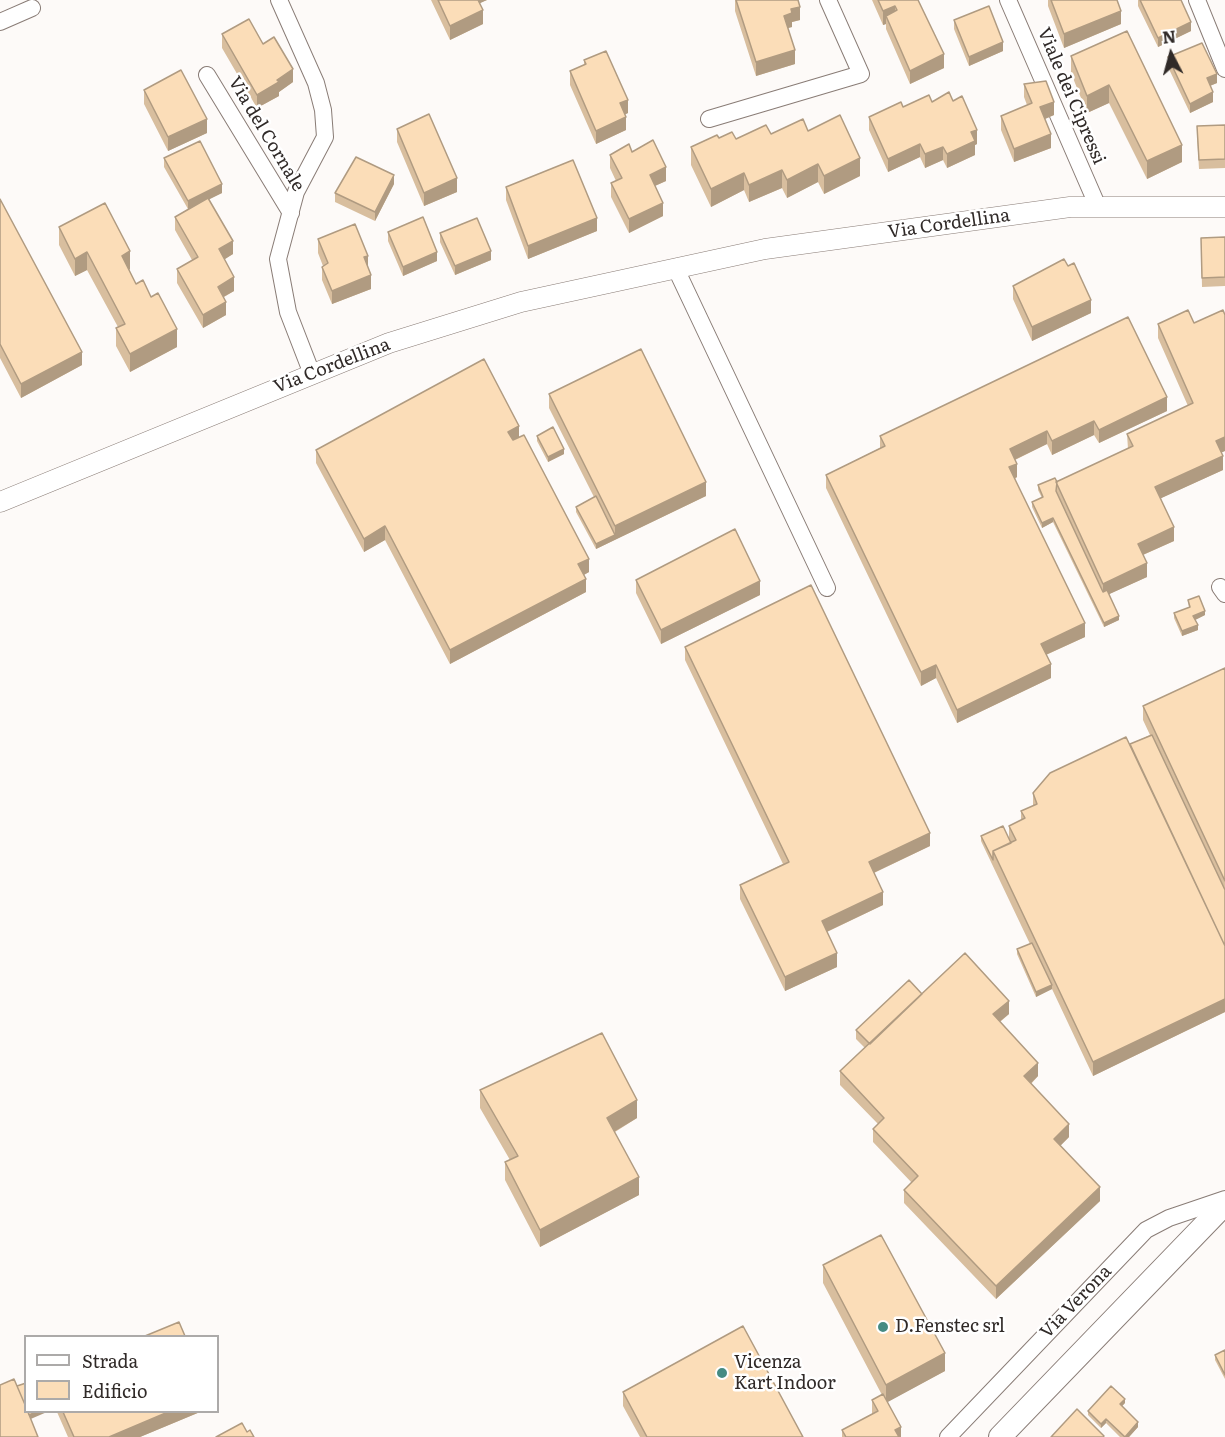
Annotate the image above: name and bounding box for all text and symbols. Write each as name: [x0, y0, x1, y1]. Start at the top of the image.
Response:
text: N: [1161, 23, 1177, 49]
street label: Viale dei Cipressi: [1032, 24, 1110, 168]
north arrow: [1141, 24, 1201, 84]
street label: Via del Cornale: [223, 73, 309, 195]
street label: Via Cordellina: [887, 205, 1011, 243]
street label: Via Cordellina: [271, 334, 393, 398]
street label: Via Verona: [1036, 1261, 1116, 1343]
place label: D.Fenstec srl: [895, 1316, 1005, 1338]
marker: D.Fenstec srl: [876, 1320, 890, 1334]
legend: [24, 1335, 219, 1413]
text: Strada: [82, 1347, 138, 1374]
place label: Vicenza Kart Indoor: [734, 1352, 836, 1394]
marker: Vicenza Kart Indoor: [715, 1366, 729, 1380]
text: Edificio: [82, 1377, 148, 1404]

